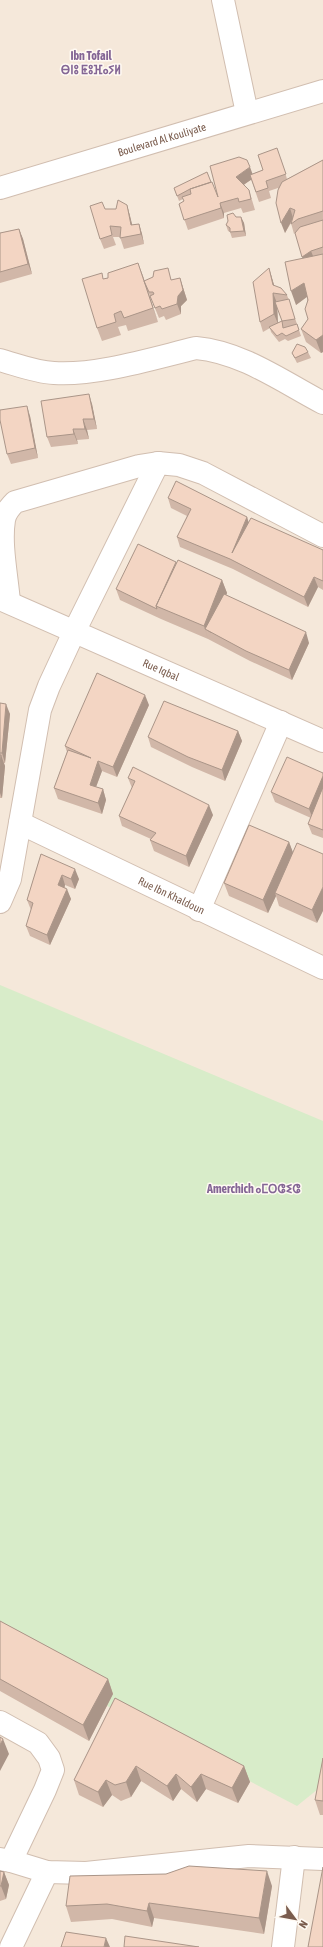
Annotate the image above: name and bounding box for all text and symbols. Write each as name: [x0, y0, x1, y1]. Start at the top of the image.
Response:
district label: Ibn Tofail ⴱⵏⵓ ⵟⵓⴼⴰⵢⵍ: [61, 49, 121, 77]
street label: Boulevard Al Kouliyate: [116, 120, 207, 158]
street label: Rue Iqbal: [141, 657, 181, 683]
street label: Rue Ibn Khaldoun: [136, 875, 207, 916]
district label: Amerchich ⴰⵎⵔⵛⵉⵛ: [206, 1182, 301, 1196]
north arrow: [275, 1899, 315, 1939]
text: N: [297, 1918, 310, 1930]

